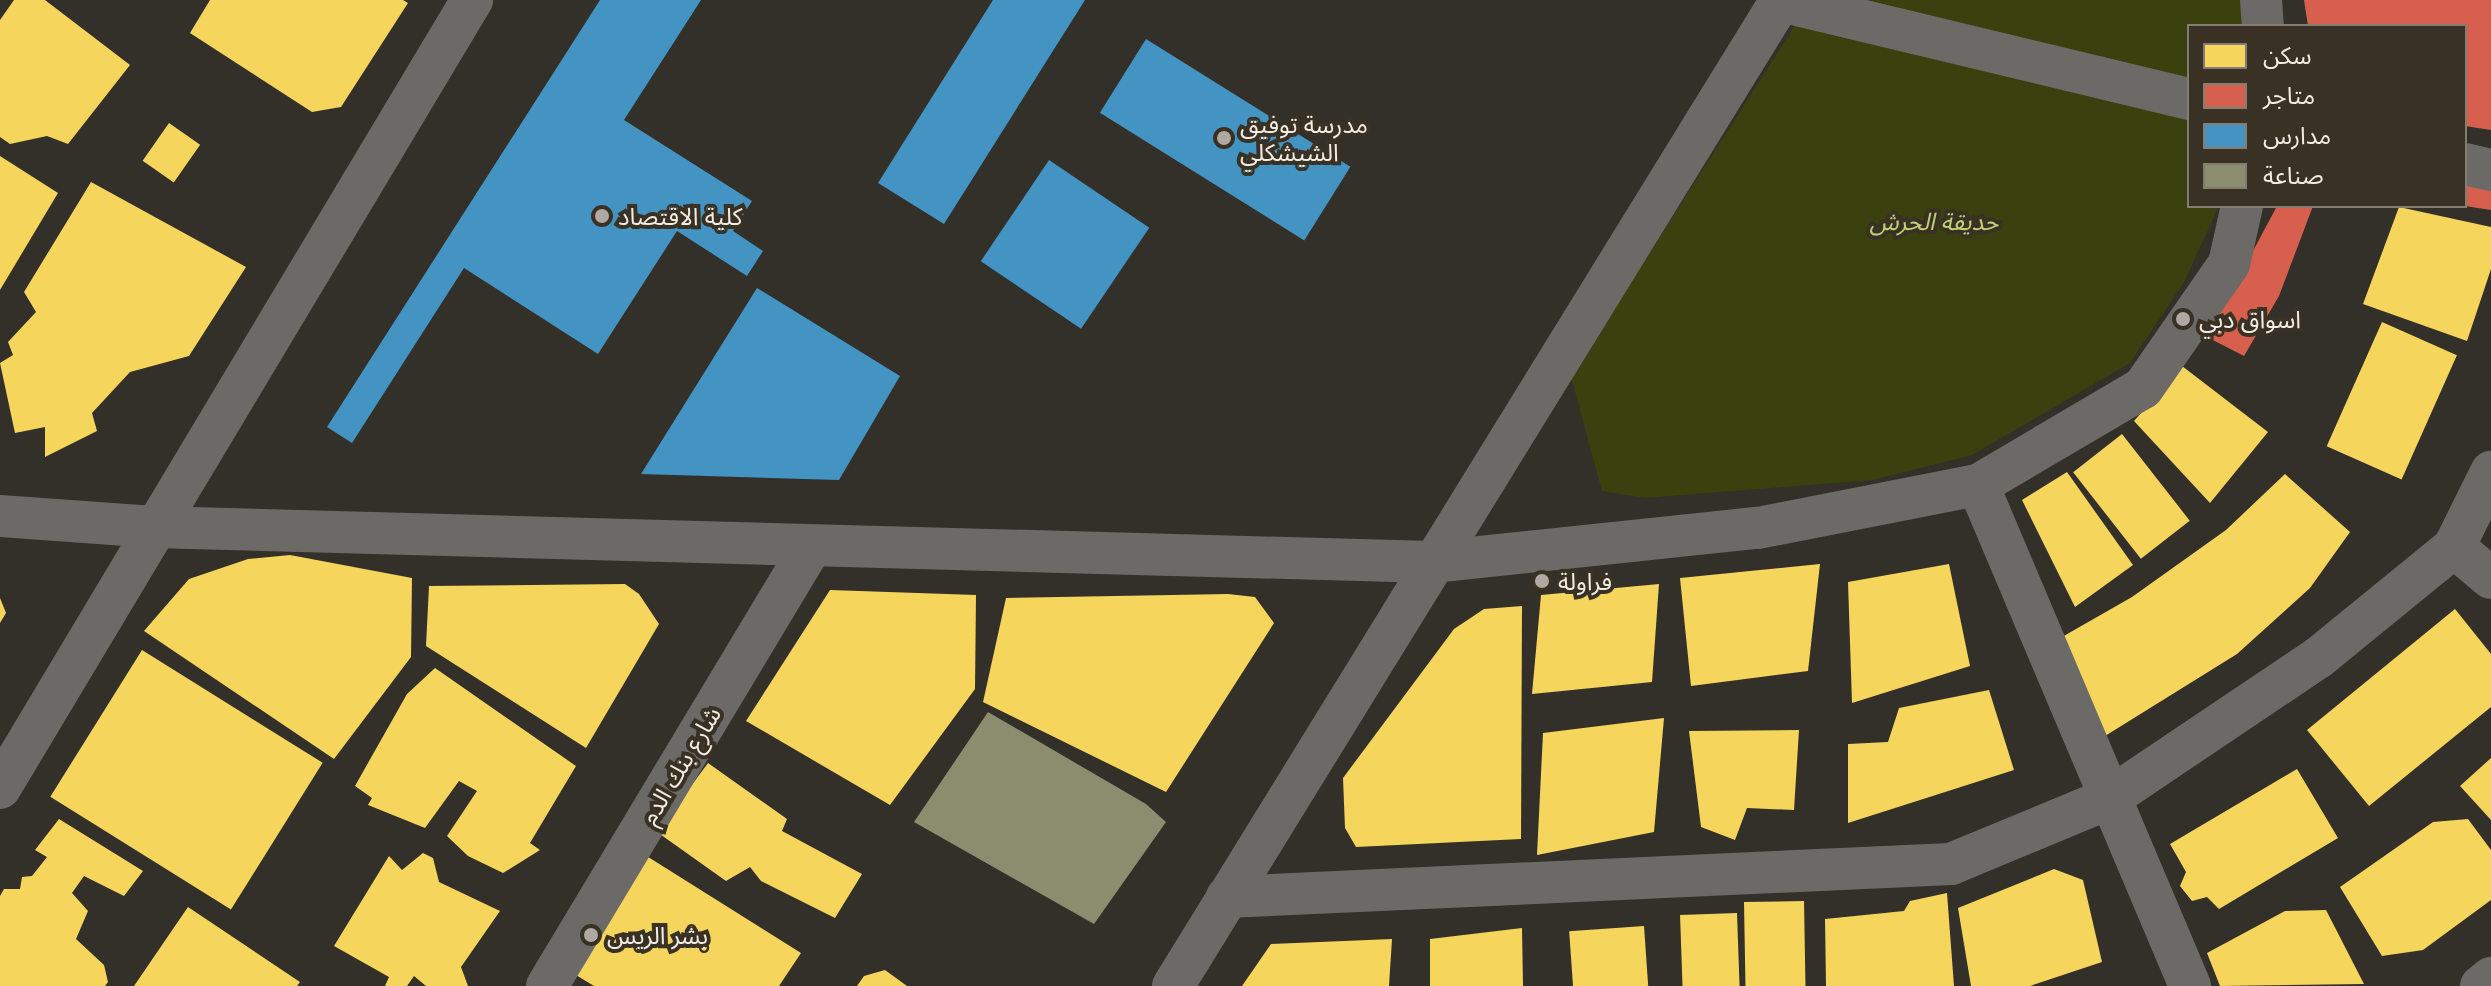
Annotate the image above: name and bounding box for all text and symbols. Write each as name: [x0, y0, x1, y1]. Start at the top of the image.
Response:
legend: [2187, 24, 2467, 208]
text: سكن: [2263, 38, 2312, 71]
text: متاجر: [2263, 78, 2315, 111]
place label: مدرسة توفيق الشيشكلي: [1240, 110, 1368, 166]
text: مدارس: [2263, 118, 2331, 151]
marker: مدرسة توفيق الشيشكلي: [1215, 129, 1233, 147]
text: صناعة: [2263, 158, 2324, 191]
place label: كلية الاقتصاد: [618, 202, 743, 230]
marker: كلية الاقتصاد: [593, 207, 611, 225]
park label: حديقة الحرش: [1870, 207, 1998, 235]
place label: اسواق دبي: [2199, 305, 2301, 333]
marker: اسواق دبي: [2174, 310, 2192, 328]
place label: فراولة: [1558, 567, 1612, 595]
marker: فراولة: [1533, 572, 1551, 590]
street label: شارع بنك الدم: [634, 701, 726, 829]
place label: بشر الريس: [607, 921, 708, 949]
marker: بشر الريس: [582, 926, 600, 944]

